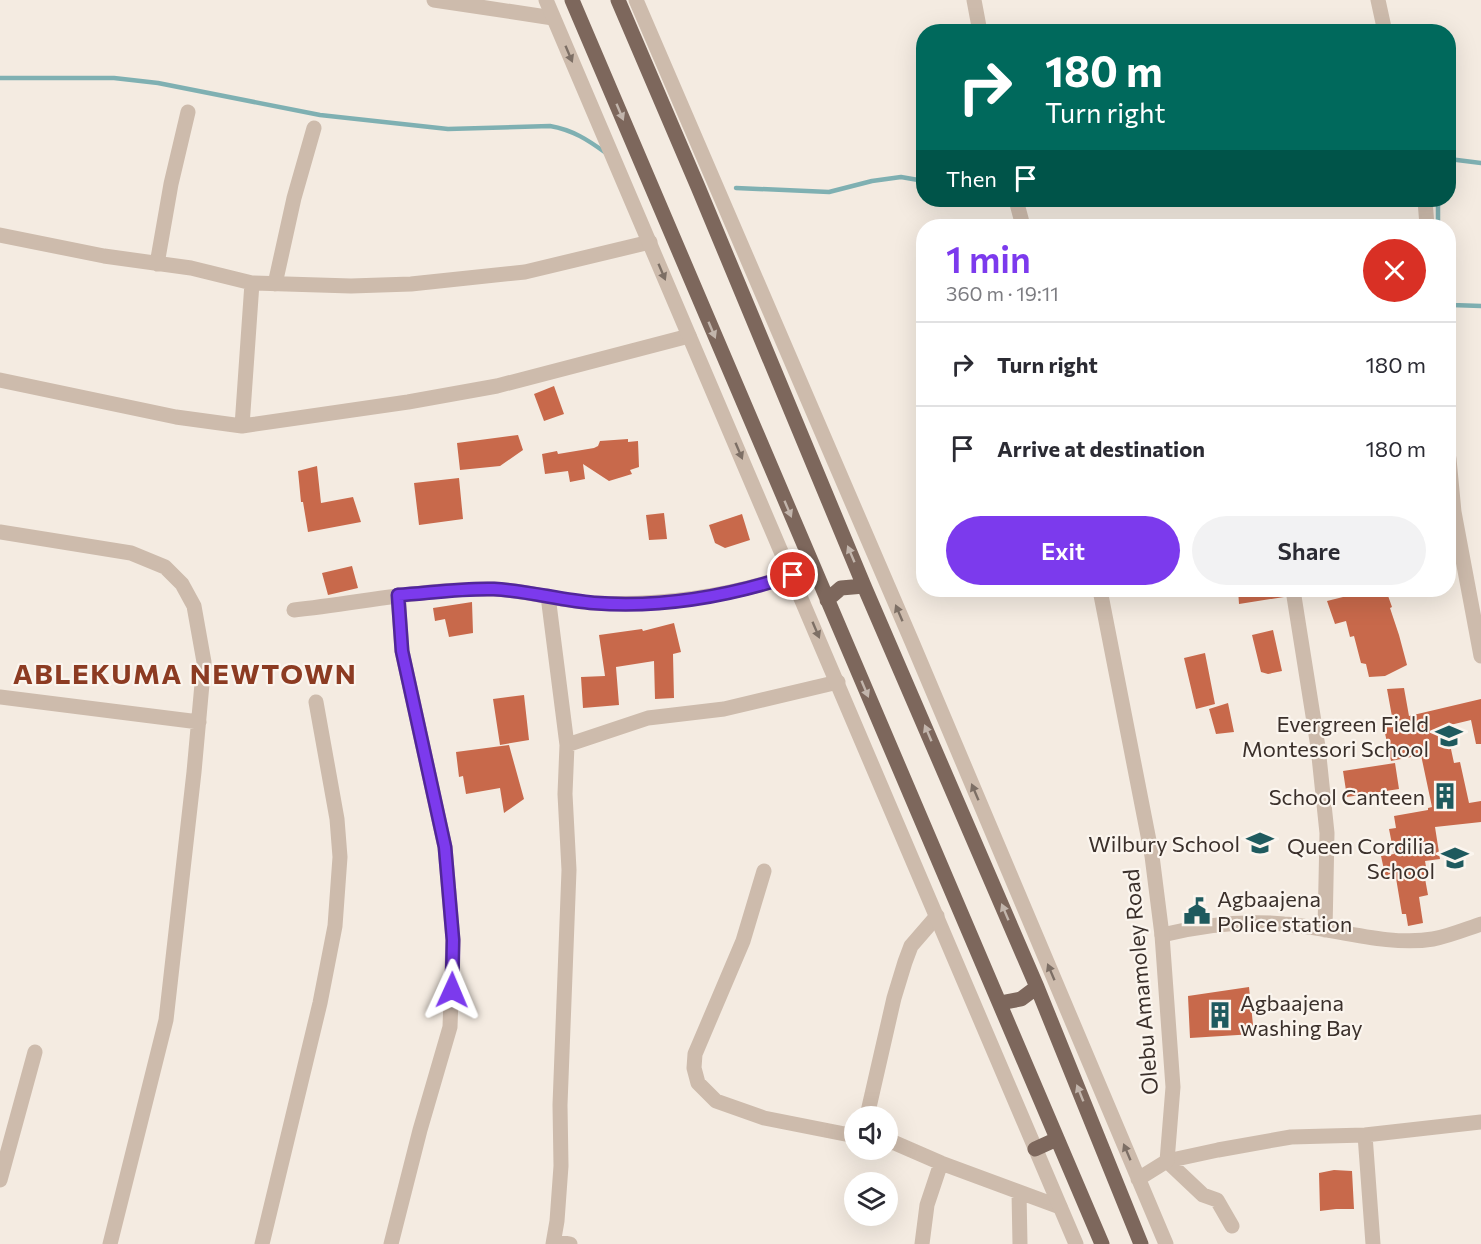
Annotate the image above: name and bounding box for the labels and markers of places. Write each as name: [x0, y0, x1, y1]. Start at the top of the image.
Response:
pin: [767, 549, 818, 600]
place label: Evergreen Field Montessori School: [1242, 710, 1429, 762]
school or university icon: Evergreen Field Montessori School: [1434, 721, 1464, 751]
building icon: School Canteen: [1430, 781, 1460, 811]
place label: School Canteen: [1269, 783, 1425, 810]
school or university icon: Wilbury School: [1245, 828, 1275, 858]
place label: Wilbury School: [1088, 830, 1240, 857]
place label: Queen Cordilia School: [1287, 832, 1435, 884]
school or university icon: Queen Cordilia School: [1440, 843, 1470, 873]
place label: Agbaajena Police station: [1217, 885, 1352, 937]
public building icon: Agbaajena Police station: [1182, 896, 1212, 926]
place label: Agbaajena washing Bay: [1240, 989, 1363, 1041]
building icon: Agbaajena washing Bay: [1205, 1000, 1235, 1030]

